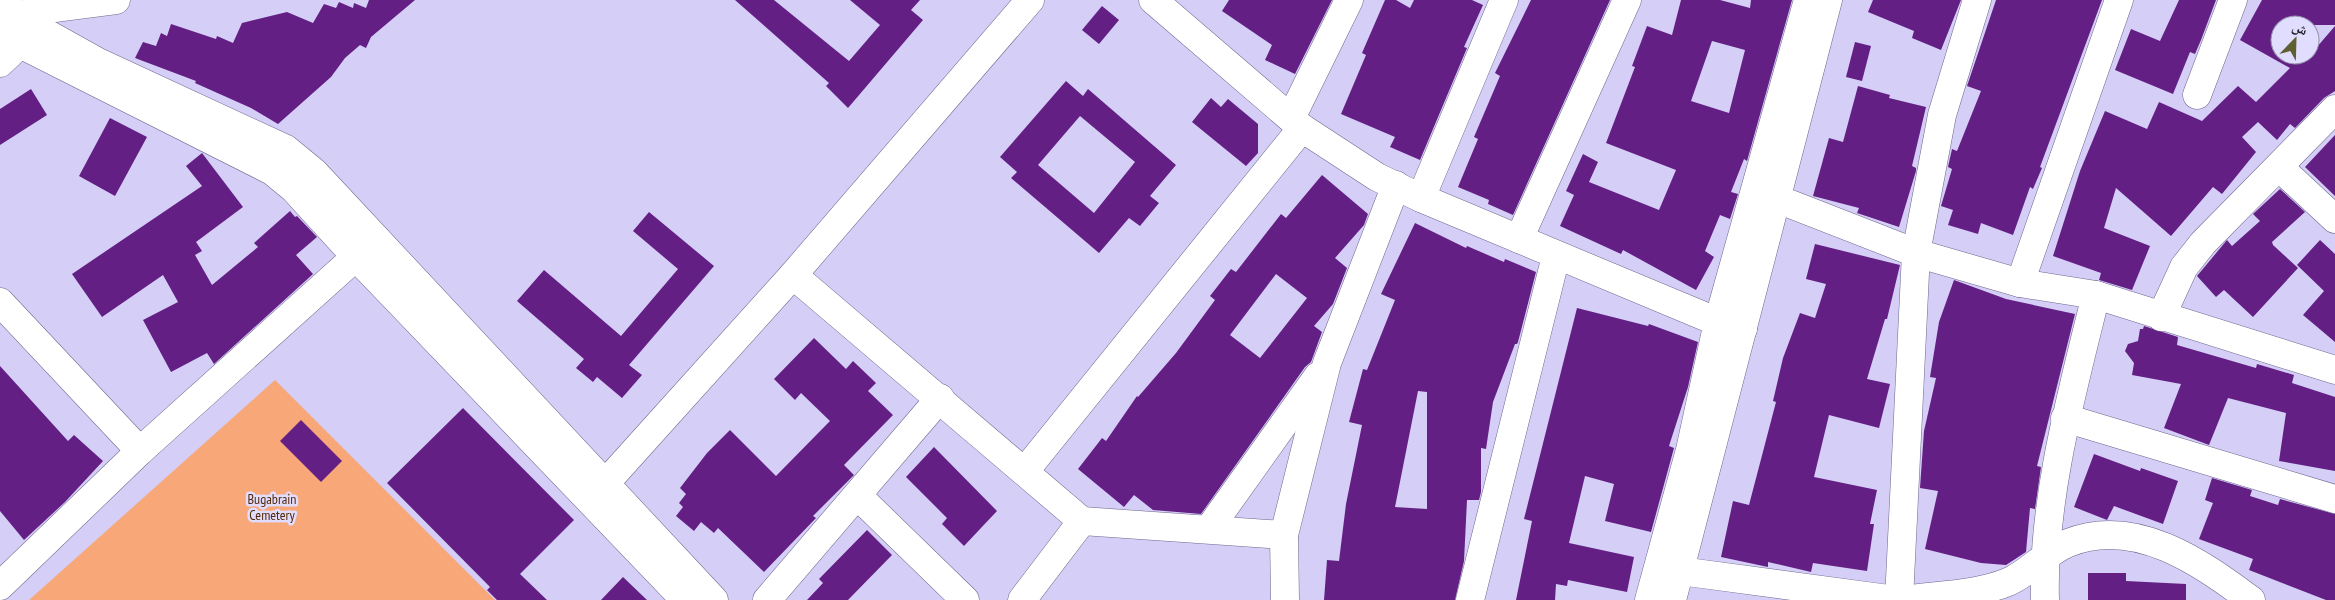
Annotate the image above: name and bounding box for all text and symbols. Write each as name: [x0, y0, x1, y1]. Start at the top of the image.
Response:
north arrow: [2270, 15, 2320, 65]
text: ش: [2290, 17, 2311, 39]
park label: Bugabrain Cemetery: [247, 490, 297, 524]

